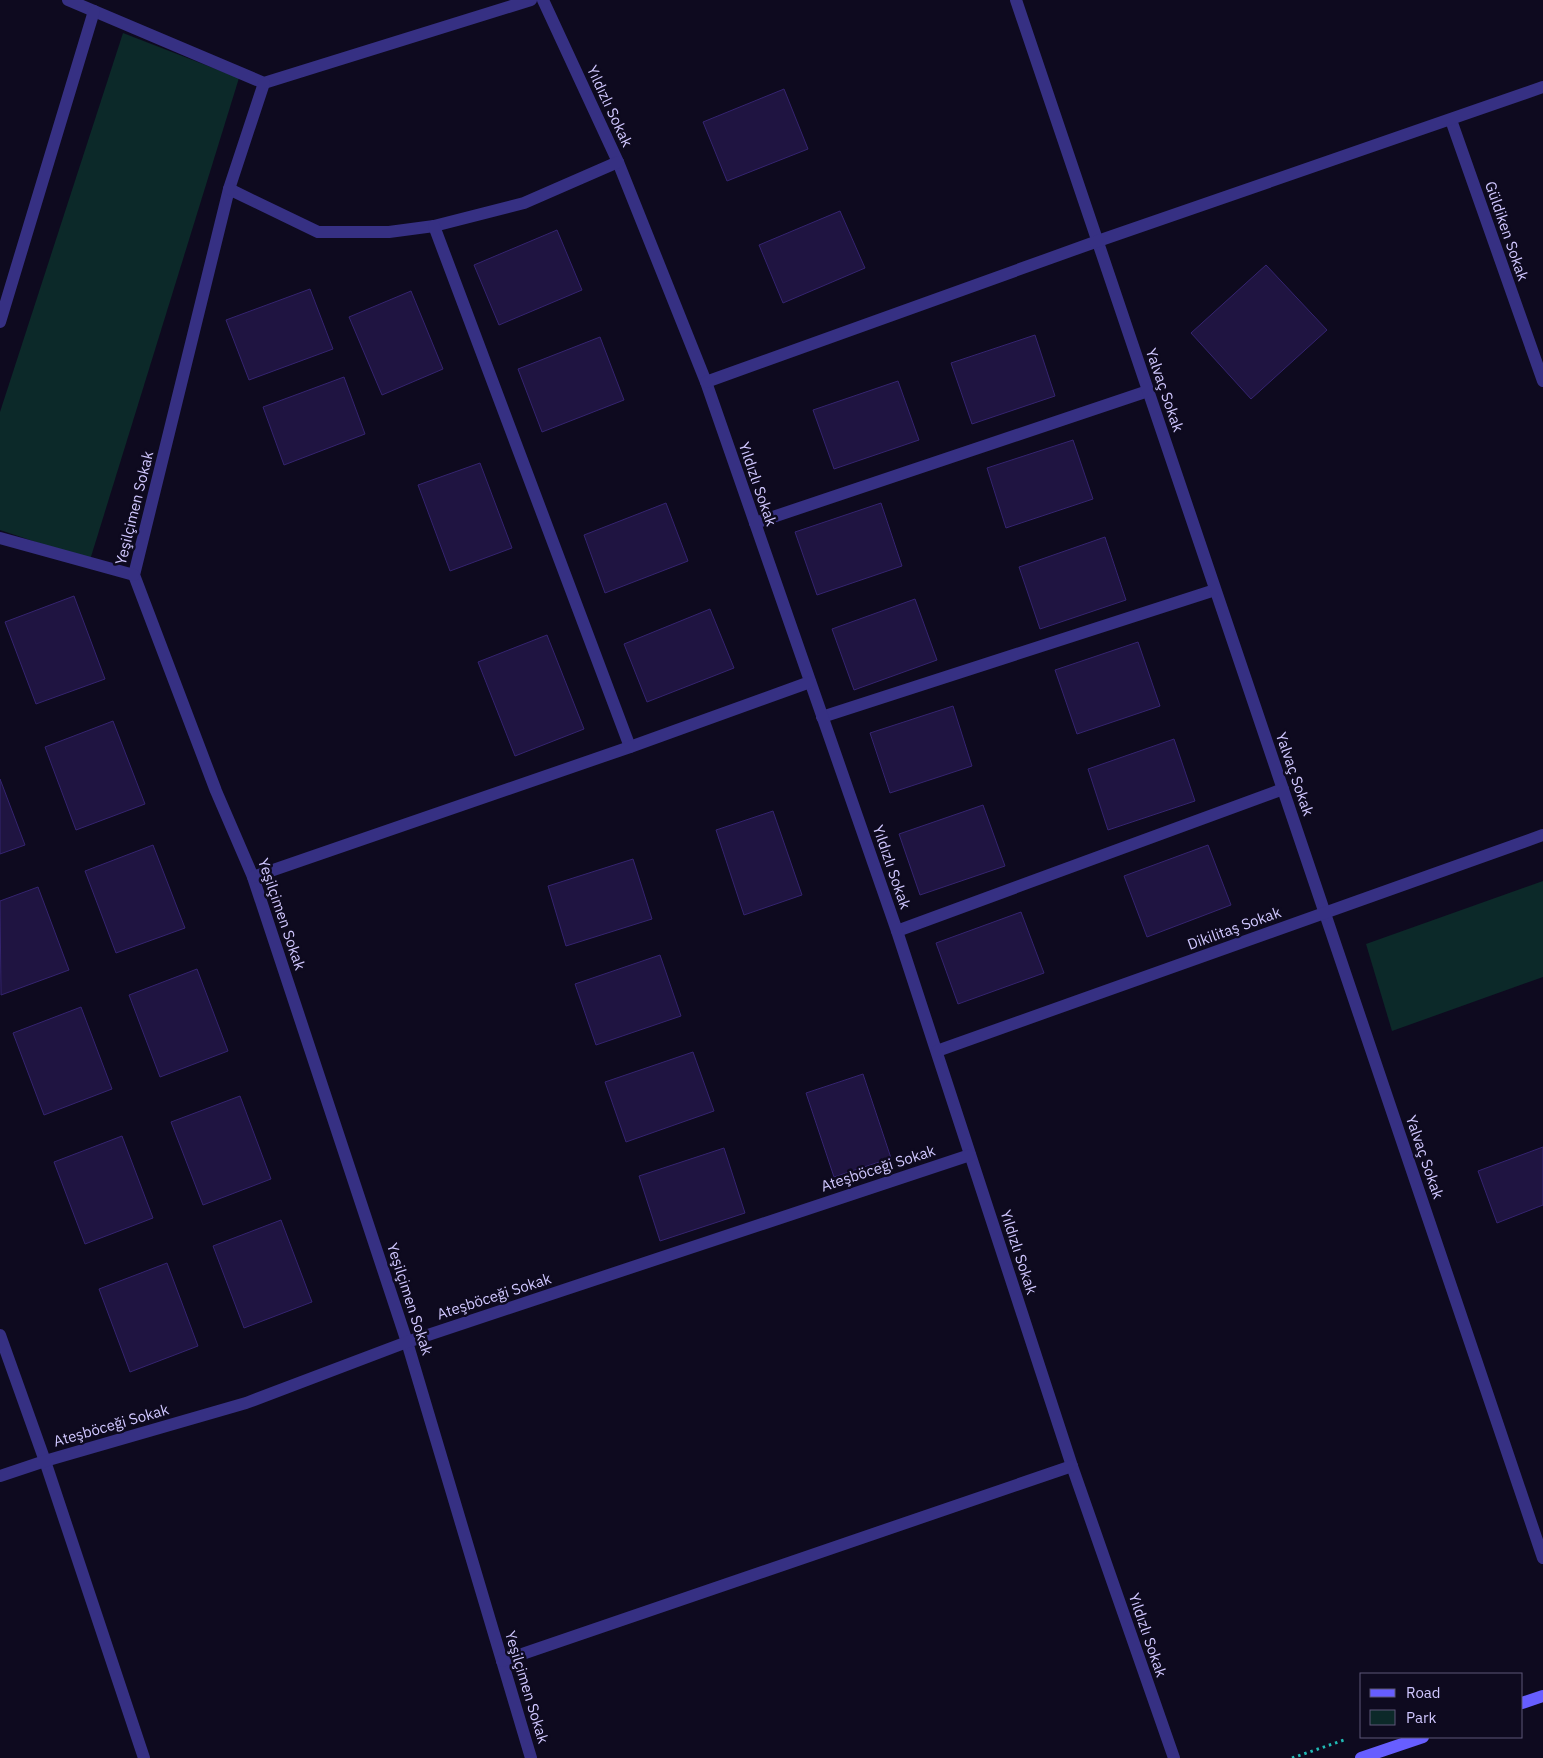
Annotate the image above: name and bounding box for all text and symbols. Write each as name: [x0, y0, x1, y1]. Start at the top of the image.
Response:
street label: Yıldızlı Sokak: [583, 62, 637, 150]
street label: Güldiken Sokak: [1481, 179, 1533, 283]
street label: Yalvaç Sokak: [1142, 346, 1188, 434]
street label: Yıldızlı Sokak: [735, 439, 781, 529]
street label: Yeşilçimen Sokak: [111, 449, 157, 567]
street label: Yalvaç Sokak: [1272, 730, 1318, 818]
street label: Yıldızlı Sokak: [869, 822, 915, 912]
street label: Yeşilçimen Sokak: [254, 856, 310, 973]
street label: Dikilitaş Sokak: [1185, 902, 1284, 954]
street label: Yalvaç Sokak: [1402, 1113, 1448, 1201]
street label: Ateşböceği Sokak: [818, 1141, 938, 1195]
street label: Yıldızlı Sokak: [996, 1207, 1042, 1297]
street label: Yeşilçimen Sokak: [383, 1240, 437, 1358]
street label: Ateşböceği Sokak: [434, 1269, 554, 1323]
street label: Ateşböceği Sokak: [51, 1399, 171, 1451]
street label: Yıldızlı Sokak: [1125, 1590, 1171, 1680]
street label: Yeşilçimen Sokak: [501, 1628, 553, 1746]
legend: [1360, 1673, 1523, 1738]
text: Road: [1406, 1683, 1441, 1702]
text: Park: [1406, 1708, 1436, 1727]

